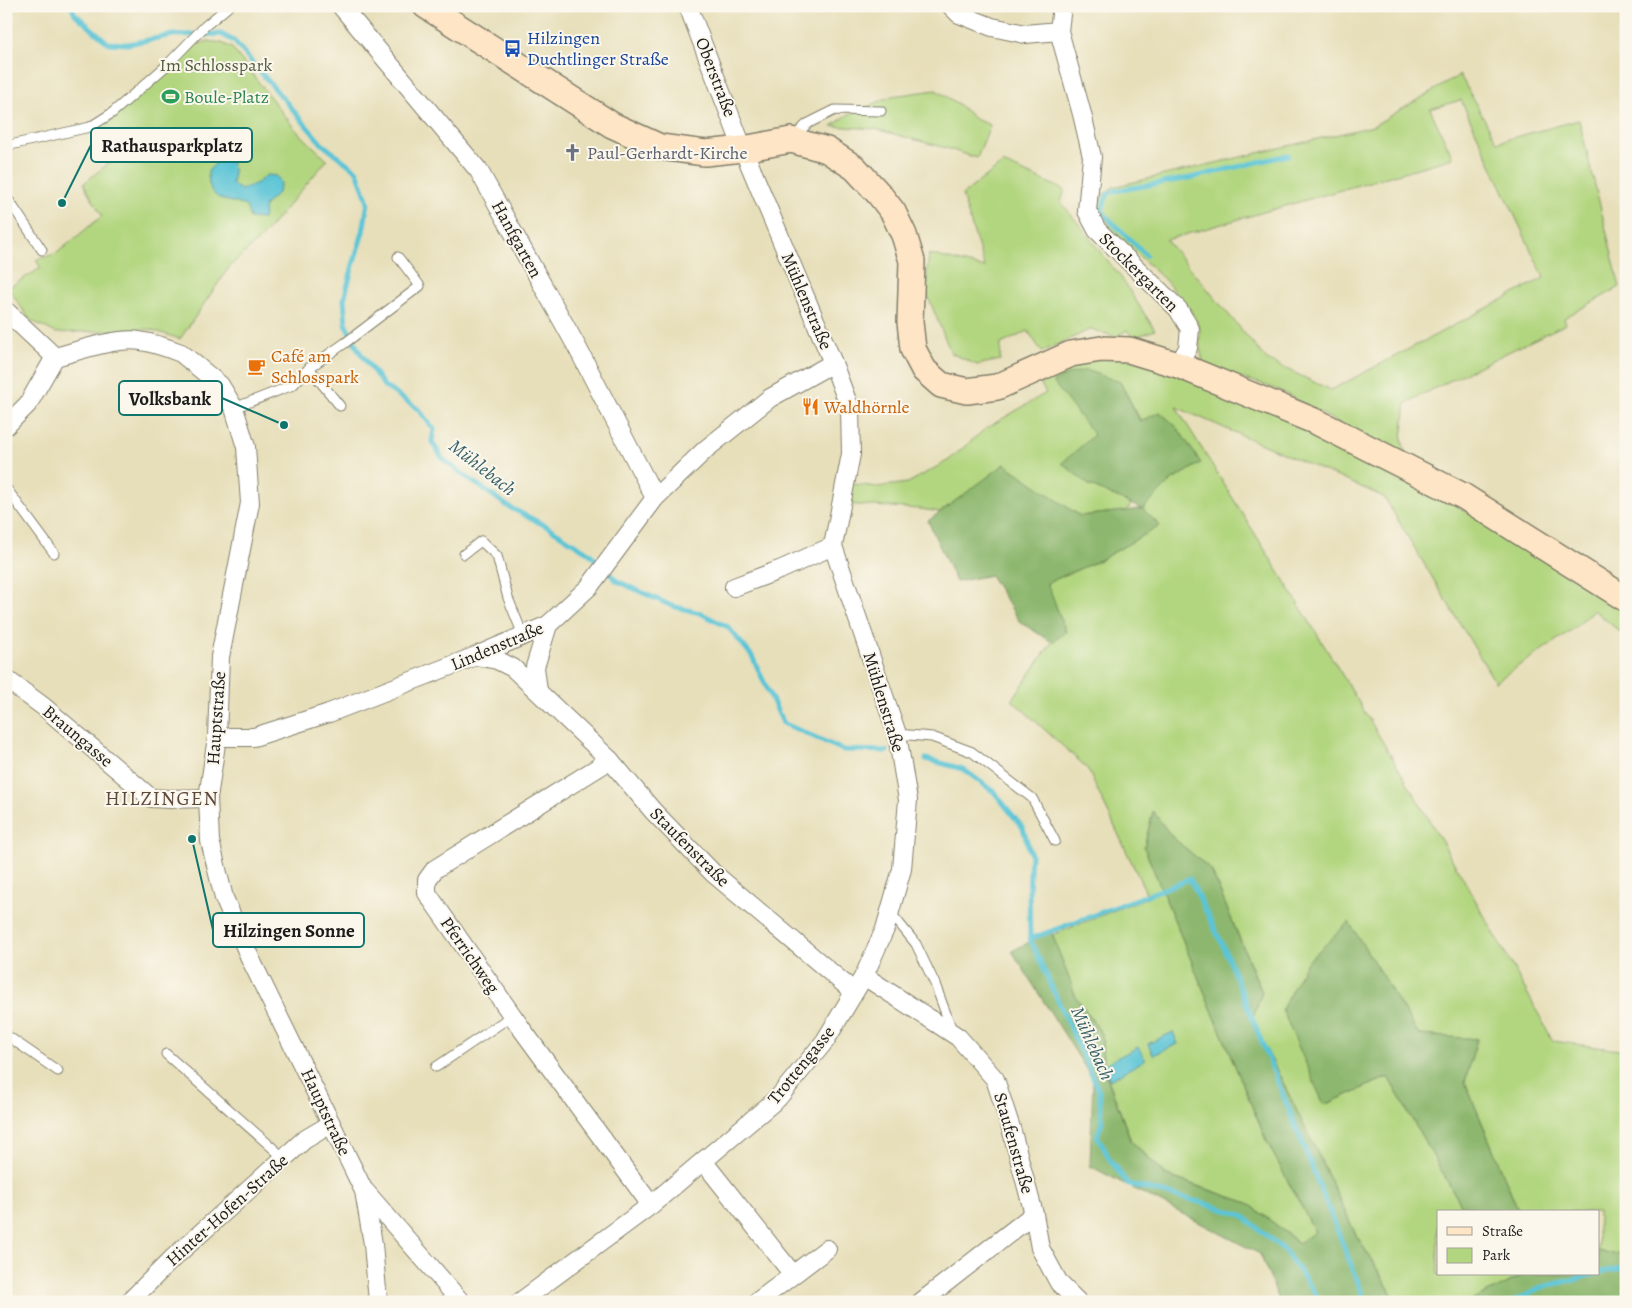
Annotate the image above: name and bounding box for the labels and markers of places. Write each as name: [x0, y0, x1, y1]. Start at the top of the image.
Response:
place label: Hilzingen Duchtlinger Straße: [527, 26, 669, 71]
bus stop icon: Hilzingen Duchtlinger Straße: [503, 38, 523, 58]
place label: Boule-Platz: [184, 85, 269, 109]
sports icon: Boule-Platz: [160, 87, 180, 107]
callout: Rathausparkplatz: [91, 128, 252, 162]
place label: Paul-Gerhardt-Kirche: [587, 141, 748, 165]
church icon: Paul-Gerhardt-Kirche: [563, 143, 583, 163]
place label: Café am Schlosspark: [271, 344, 359, 389]
cafe icon: Café am Schlosspark: [247, 356, 267, 376]
callout: Volksbank: [119, 381, 222, 415]
place label: Waldhörnle: [823, 395, 910, 419]
restaurant icon: Waldhörnle: [800, 397, 820, 417]
callout: Hilzingen Sonne: [213, 913, 364, 947]

